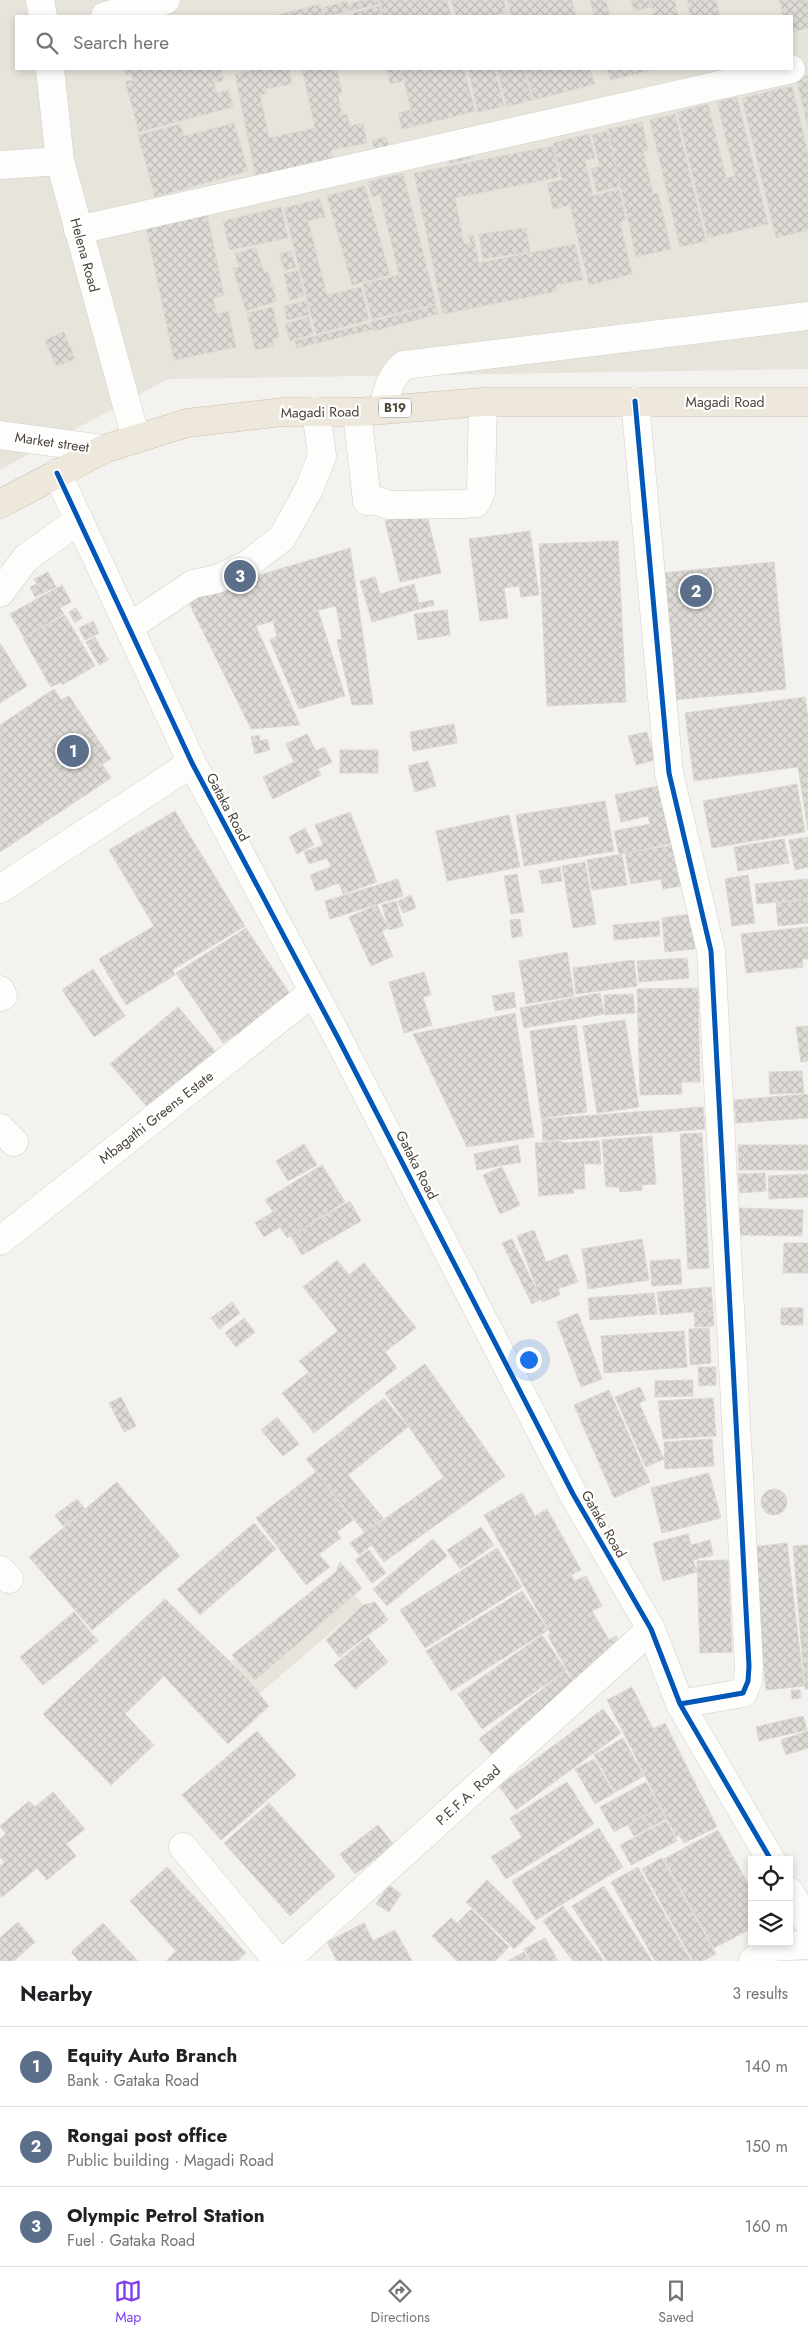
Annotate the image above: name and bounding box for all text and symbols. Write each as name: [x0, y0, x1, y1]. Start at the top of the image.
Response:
search box: [15, 15, 793, 70]
icon: search: [33, 29, 61, 57]
text: Search here: [73, 29, 169, 56]
street label: Helena Road: [65, 216, 105, 294]
street label: Magadi Road: [686, 392, 764, 412]
road number: B19: [379, 398, 411, 418]
street label: Magadi Road: [280, 401, 360, 423]
street label: Market street: [13, 427, 91, 457]
pin: 3: [224, 557, 256, 595]
pin: 2: [680, 572, 712, 610]
pin: 1: [57, 732, 89, 770]
street label: Gataka Road: [202, 769, 254, 845]
street label: Mbagathi Greens Estate: [95, 1066, 217, 1168]
street label: Gataka Road: [391, 1127, 443, 1203]
your location: [516, 1347, 542, 1373]
street label: Gataka Road: [577, 1487, 631, 1561]
street label: P.E.F.A. Road: [431, 1760, 505, 1830]
map controls: [748, 1856, 793, 1946]
button: locate: [748, 1856, 793, 1901]
button: layers: [748, 1901, 793, 1946]
text: Nearby: [20, 1979, 92, 2009]
text: 3 results: [732, 1982, 788, 2005]
text: Equity Auto Branch: [67, 2042, 237, 2069]
text: 1: [32, 2055, 40, 2078]
text: 140 m: [745, 2055, 788, 2078]
text: Bank · Gataka Road: [67, 2069, 199, 2092]
text: Rongai post office: [67, 2122, 227, 2149]
text: 2: [31, 2135, 41, 2158]
text: 150 m: [745, 2135, 788, 2158]
text: Public building · Magadi Road: [67, 2149, 274, 2172]
text: Olympic Petrol Station: [67, 2202, 265, 2229]
text: 3: [31, 2215, 41, 2238]
text: 160 m: [745, 2215, 788, 2238]
text: Fuel · Gataka Road: [67, 2229, 195, 2252]
tab: Map: [114, 2277, 142, 2327]
tab: Directions: [371, 2277, 430, 2327]
tab: Saved: [658, 2277, 694, 2327]

